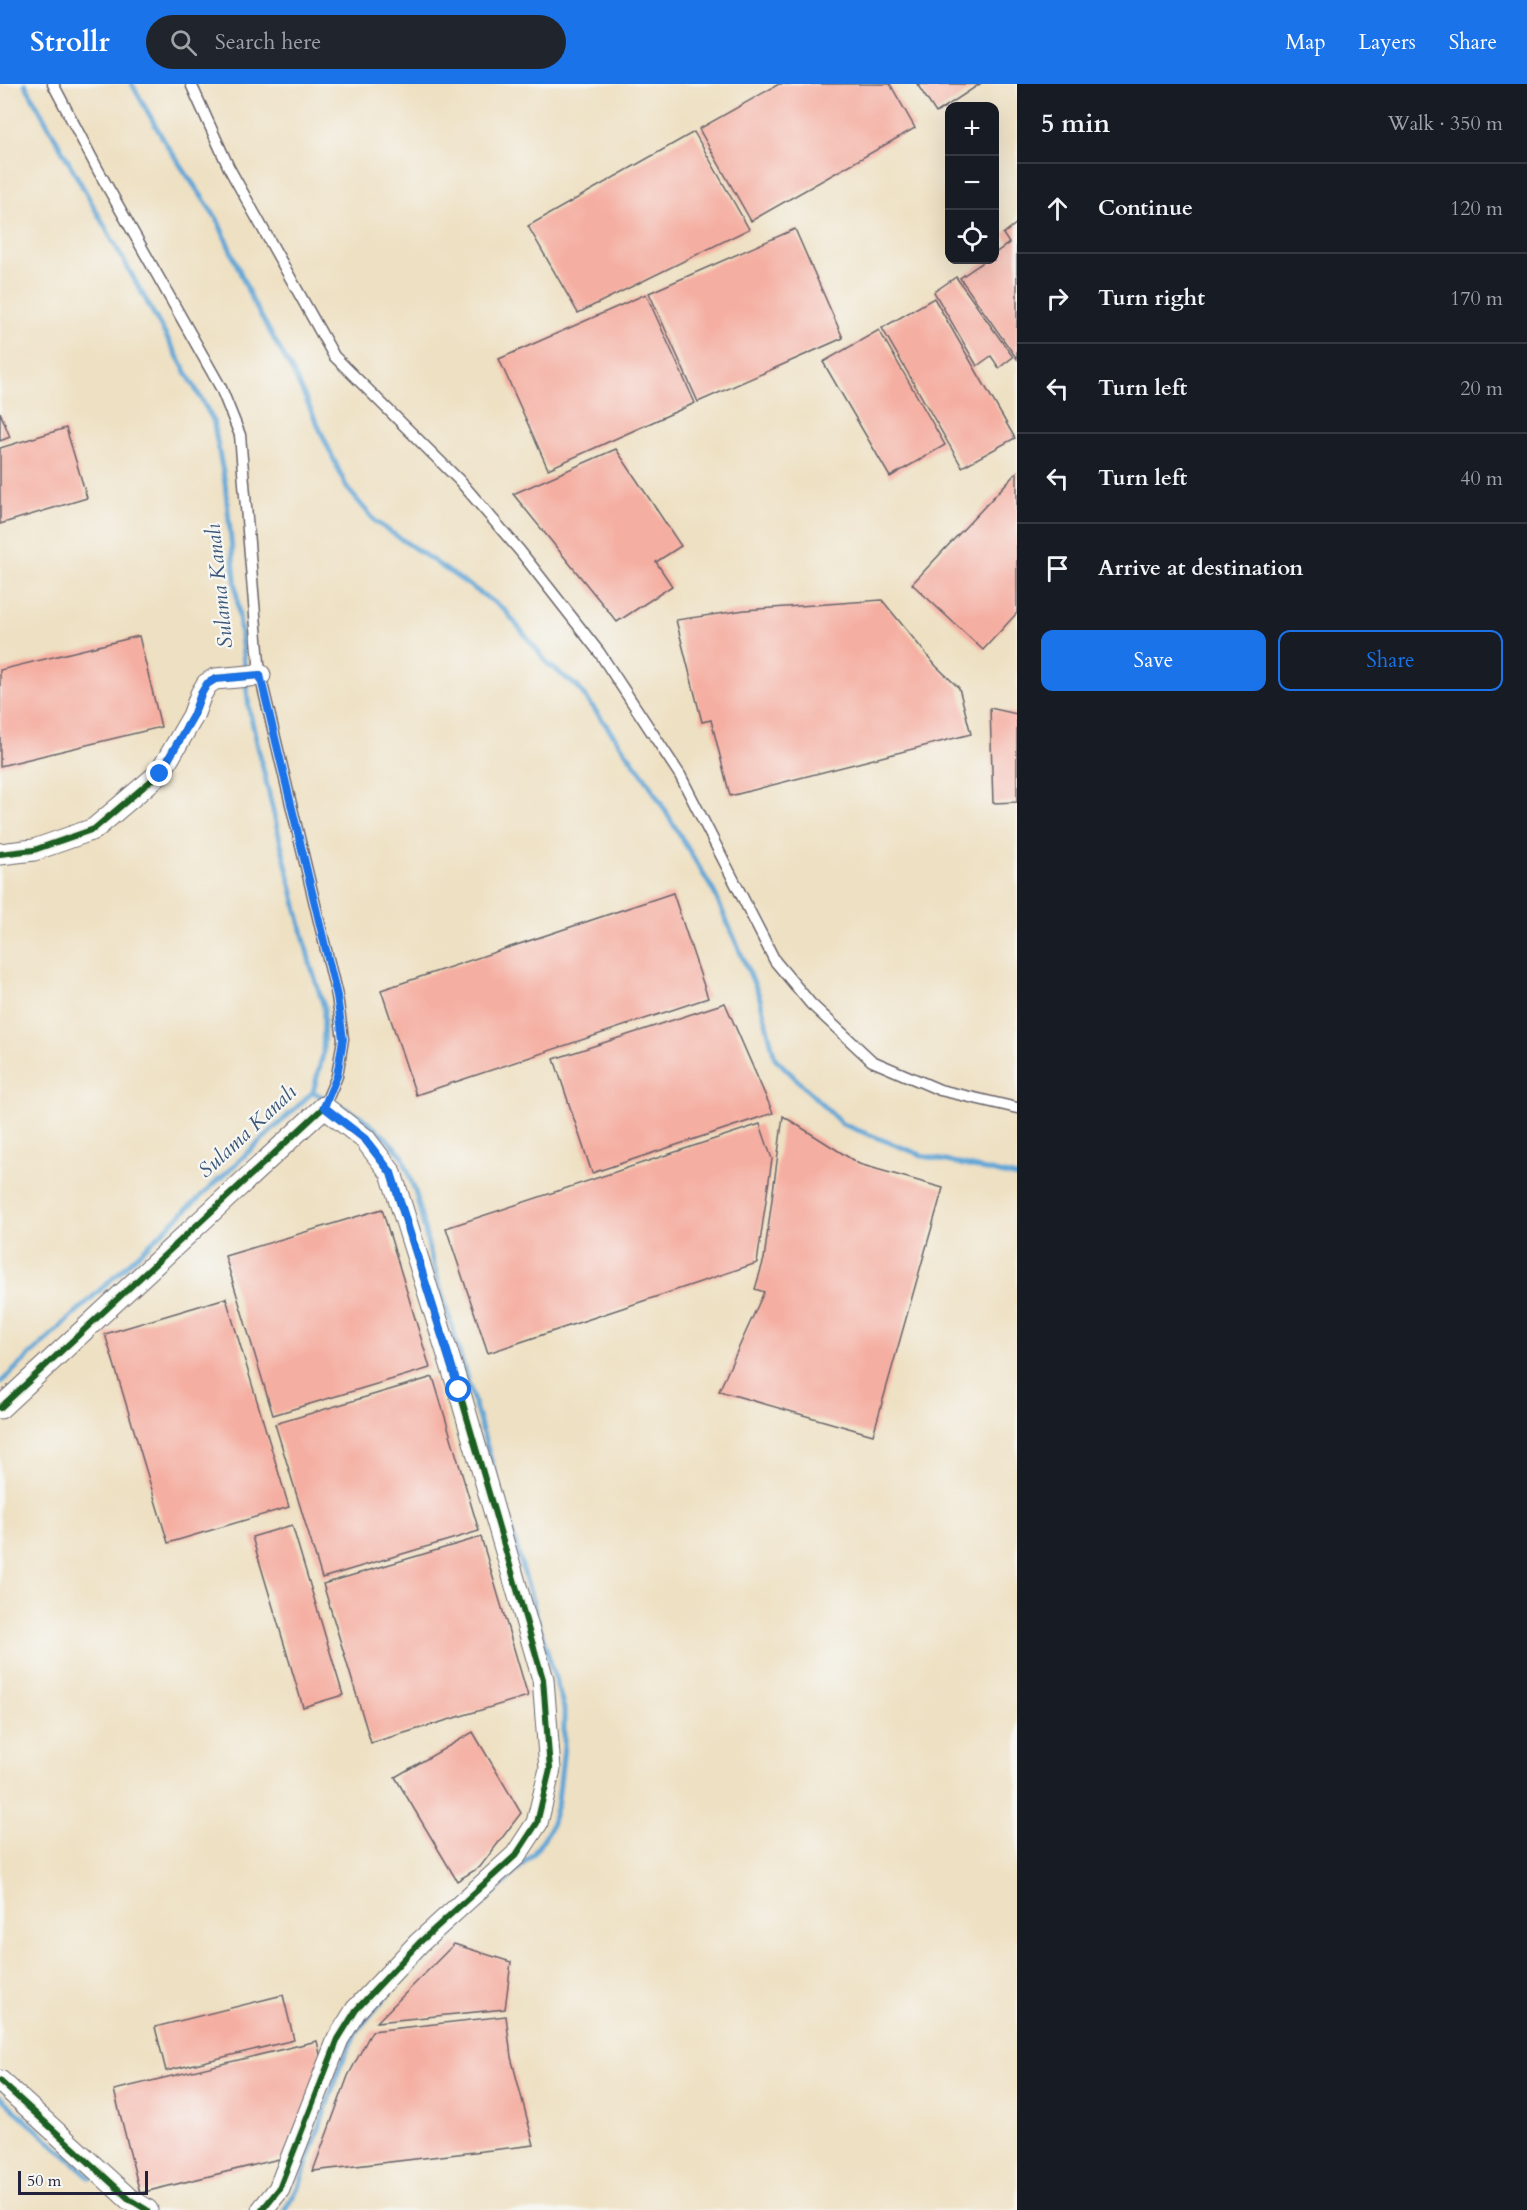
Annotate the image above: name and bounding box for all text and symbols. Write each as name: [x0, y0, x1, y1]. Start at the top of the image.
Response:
search box: [146, 15, 566, 69]
text: Strollr: [30, 23, 110, 61]
icon: search: [167, 26, 200, 59]
text: Search here: [215, 27, 321, 57]
text: Map: [1286, 28, 1326, 57]
text: Layers: [1359, 28, 1416, 57]
text: Share: [1449, 28, 1497, 57]
map controls: [945, 102, 999, 264]
button: +: [945, 102, 999, 156]
text: 5 min: [1041, 106, 1110, 141]
text: Walk · 350 m: [1388, 110, 1503, 137]
button: −: [945, 156, 999, 210]
icon: ahead: [1041, 192, 1074, 225]
text: Continue: [1098, 193, 1193, 223]
text: 120 m: [1450, 195, 1503, 222]
button: locate: [945, 210, 999, 264]
icon: right: [1041, 282, 1074, 315]
text: Turn right: [1098, 283, 1205, 313]
text: 170 m: [1450, 285, 1503, 312]
icon: left: [1041, 372, 1074, 405]
text: Turn left: [1098, 373, 1187, 403]
text: 20 m: [1460, 375, 1503, 402]
icon: left: [1041, 462, 1074, 495]
text: Turn left: [1098, 463, 1187, 493]
text: 40 m: [1460, 465, 1503, 492]
water label: Sulama Kanalı: [199, 522, 240, 650]
icon: arrive: [1041, 552, 1074, 585]
text: Arrive at destination: [1098, 553, 1303, 583]
button: Save: [1041, 630, 1266, 691]
button: Share: [1278, 630, 1503, 691]
route end: [146, 760, 172, 786]
water label: Sulama Kanalı: [192, 1078, 303, 1185]
route start: [445, 1376, 471, 1402]
scale bar: [18, 2168, 148, 2196]
text: 50 m: [27, 2170, 61, 2192]

